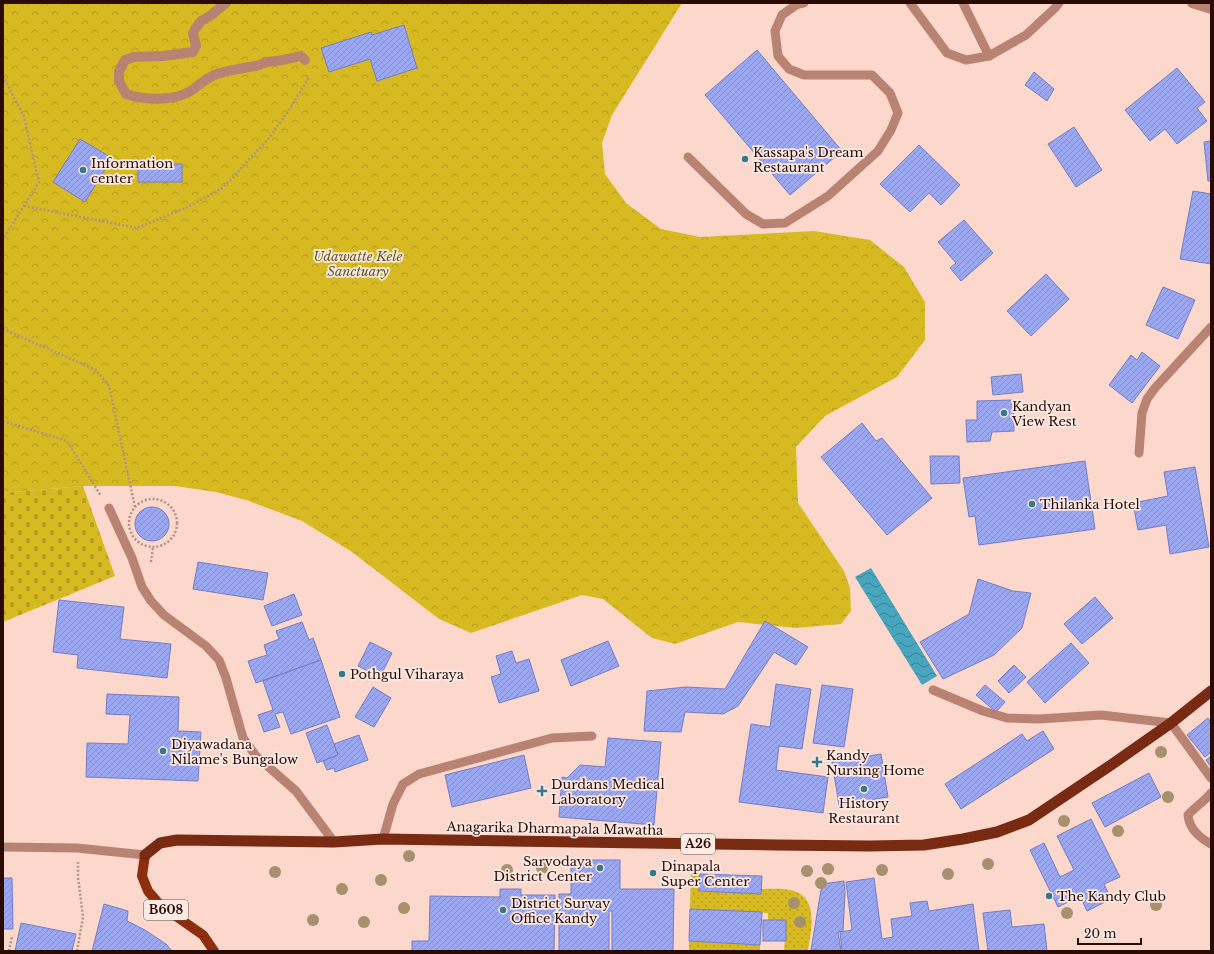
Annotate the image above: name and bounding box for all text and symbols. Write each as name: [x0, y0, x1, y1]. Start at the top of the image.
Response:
place label: Kassapa's Dream Restaurant: [753, 144, 864, 176]
marker: Kassapa's Dream Restaurant: [740, 154, 750, 164]
place label: Information center: [91, 155, 173, 187]
marker: Information center: [78, 165, 88, 175]
park label: Udawatte Kele Sanctuary: [314, 248, 402, 280]
place label: Kandyan View Rest: [1011, 398, 1077, 430]
marker: Kandyan View Rest: [999, 408, 1009, 418]
place label: Thilanka Hotel: [1040, 496, 1140, 513]
marker: Thilanka Hotel: [1027, 499, 1037, 509]
place label: Pothgul Viharaya: [350, 666, 465, 683]
marker: Pothgul Viharaya: [337, 669, 347, 679]
place label: Diyawadana Nilame's Bungalow: [171, 736, 298, 768]
marker: Diyawadana Nilame's Bungalow: [158, 746, 168, 756]
place label: Kandy Nursing Home: [826, 747, 925, 779]
marker: Kandy Nursing Home: [811, 756, 823, 768]
place label: Durdans Medical Laboratory: [551, 776, 665, 808]
marker: History Restaurant: [859, 784, 869, 794]
marker: Durdans Medical Laboratory: [536, 785, 548, 797]
place label: History Restaurant: [828, 795, 900, 827]
street label: Anagarika Dharmapala Mawatha: [445, 818, 664, 839]
road number: A26: [681, 834, 715, 854]
place label: Sarvodaya District Center: [494, 853, 593, 885]
place label: Dinapala Super Center: [661, 858, 750, 890]
marker: Sarvodaya District Center: [595, 863, 605, 873]
marker: Dinapala Super Center: [648, 868, 658, 878]
place label: The Kandy Club: [1057, 888, 1166, 905]
marker: The Kandy Club: [1044, 891, 1054, 901]
place label: District Survay Office Kandy: [511, 895, 611, 927]
road number: B608: [144, 900, 188, 920]
marker: District Survay Office Kandy: [498, 905, 508, 915]
scale bar: [1078, 920, 1141, 946]
text: 20 m: [1084, 926, 1116, 941]

